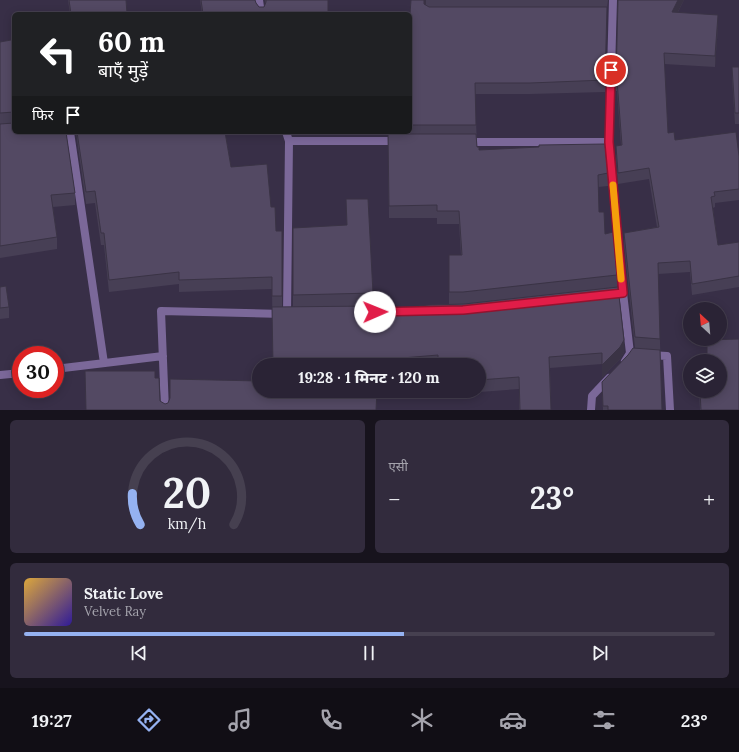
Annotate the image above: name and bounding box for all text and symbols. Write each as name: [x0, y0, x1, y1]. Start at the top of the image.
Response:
text: 60 m: [98, 24, 165, 60]
icon: left: [32, 28, 84, 80]
pin: [594, 53, 628, 87]
text: बाएँ मुड़ें: [98, 59, 148, 82]
icon: arrive: [600, 59, 622, 81]
icon: arrive: [62, 104, 84, 126]
text: फिर: [32, 105, 54, 124]
position arrow: [354, 291, 396, 333]
north arrow: [683, 302, 727, 346]
map controls: [683, 302, 727, 398]
speed limit sign: 30: [12, 346, 64, 398]
button: layers: [683, 354, 727, 398]
text: 19:28 · 1 मिनट · 120 m: [298, 368, 440, 387]
text: एसी: [389, 458, 408, 475]
text: 20: [163, 465, 212, 518]
text: 23°: [530, 479, 574, 517]
text: −: [389, 485, 400, 513]
text: +: [703, 485, 715, 513]
text: km/h: [168, 514, 207, 533]
text: Static Love: [84, 584, 163, 603]
text: Velvet Ray: [84, 603, 146, 620]
icon: previous: [128, 642, 150, 664]
icon: pause: [358, 642, 380, 664]
icon: next: [589, 642, 611, 664]
icon: directions: [135, 706, 163, 734]
icon: music: [226, 706, 254, 734]
icon: phone: [317, 706, 345, 734]
icon: climate: [408, 706, 436, 734]
icon: car: [499, 706, 527, 734]
icon: filters: [590, 706, 618, 734]
text: 19:27: [32, 709, 72, 732]
text: 23°: [681, 709, 707, 732]

